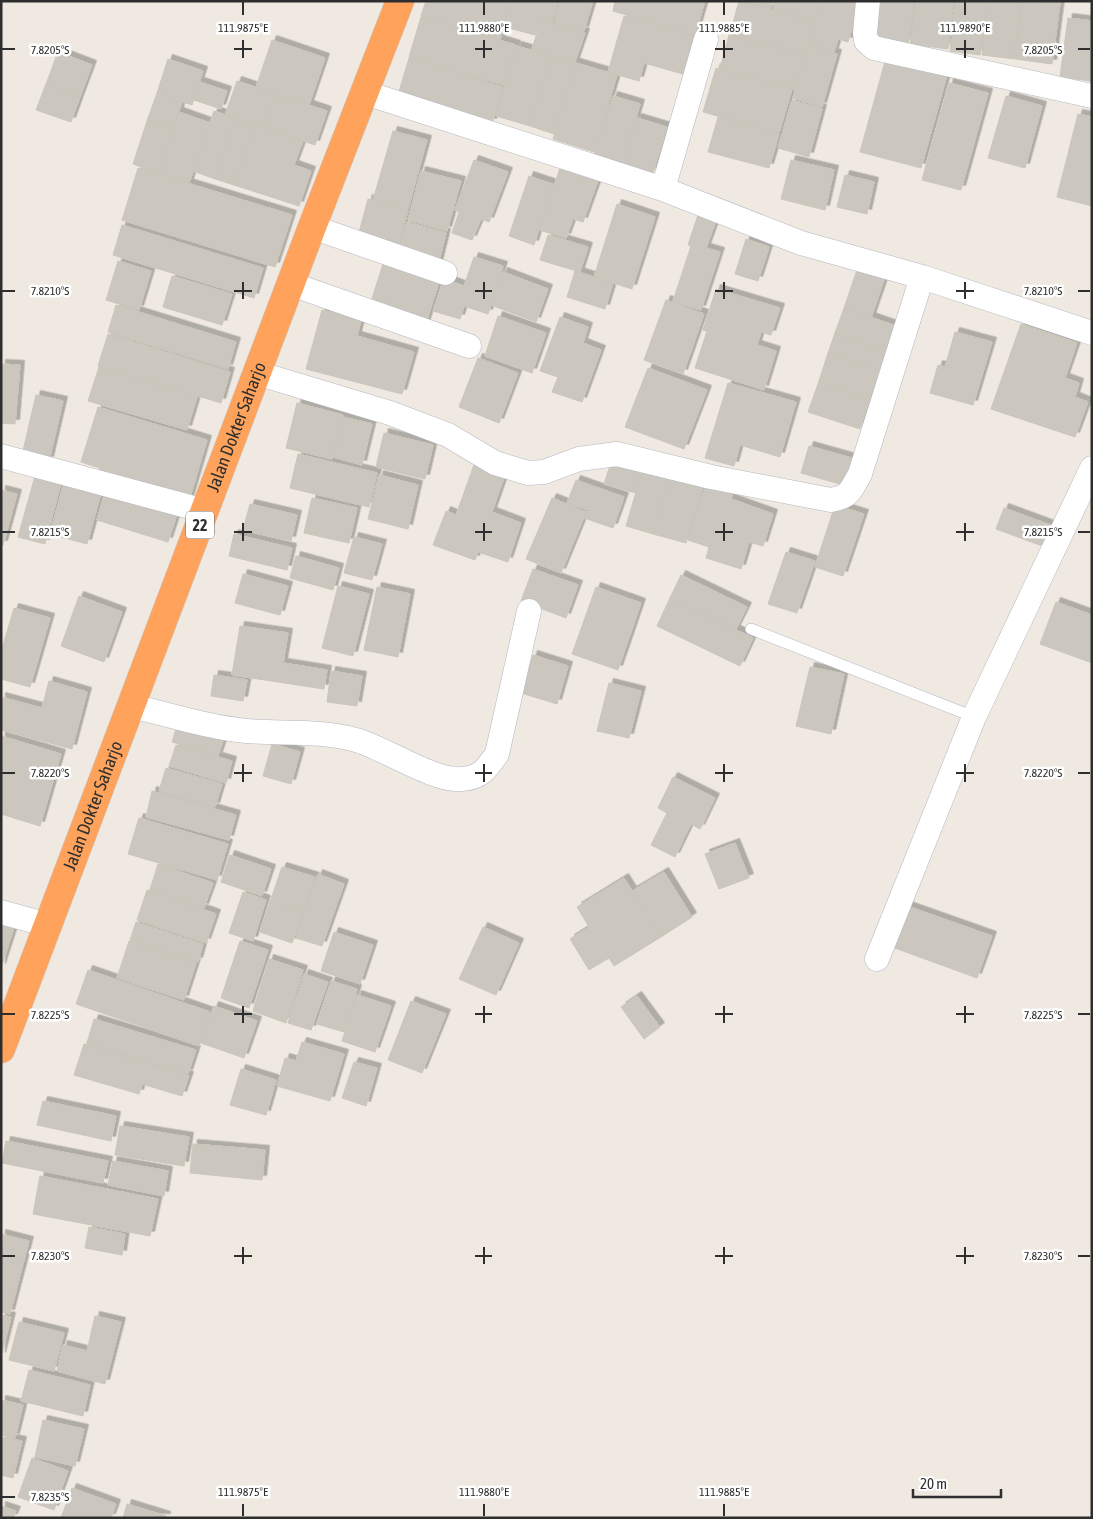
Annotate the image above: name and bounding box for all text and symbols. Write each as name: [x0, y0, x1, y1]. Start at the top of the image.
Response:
text: 111.9875°E: [218, 21, 268, 35]
text: 111.9880°E: [459, 21, 509, 35]
text: 111.9885°E: [699, 21, 749, 35]
text: 111.9890°E: [940, 21, 990, 35]
text: 7.8205°S: [31, 43, 69, 57]
text: 7.8205°S: [1024, 43, 1062, 57]
text: 7.8210°S: [31, 284, 69, 298]
text: 7.8210°S: [1024, 284, 1062, 298]
street label: Jalan Dokter Saharjo: [202, 359, 270, 495]
road number: 22: [186, 512, 214, 538]
text: 7.8215°S: [31, 525, 69, 539]
text: 7.8215°S: [1024, 525, 1062, 539]
street label: Jalan Dokter Saharjo: [58, 738, 127, 873]
text: 7.8220°S: [31, 766, 69, 780]
text: 7.8220°S: [1024, 766, 1062, 780]
text: 7.8225°S: [31, 1008, 69, 1022]
text: 7.8225°S: [1024, 1008, 1062, 1022]
text: 7.8230°S: [31, 1249, 69, 1263]
text: 7.8230°S: [1024, 1249, 1062, 1263]
scale bar: [913, 1466, 1000, 1498]
text: 20 m: [920, 1475, 947, 1492]
text: 111.9875°E: [218, 1485, 268, 1499]
text: 111.9880°E: [459, 1485, 509, 1499]
text: 111.9885°E: [699, 1485, 749, 1499]
text: 7.8235°S: [31, 1490, 69, 1504]

